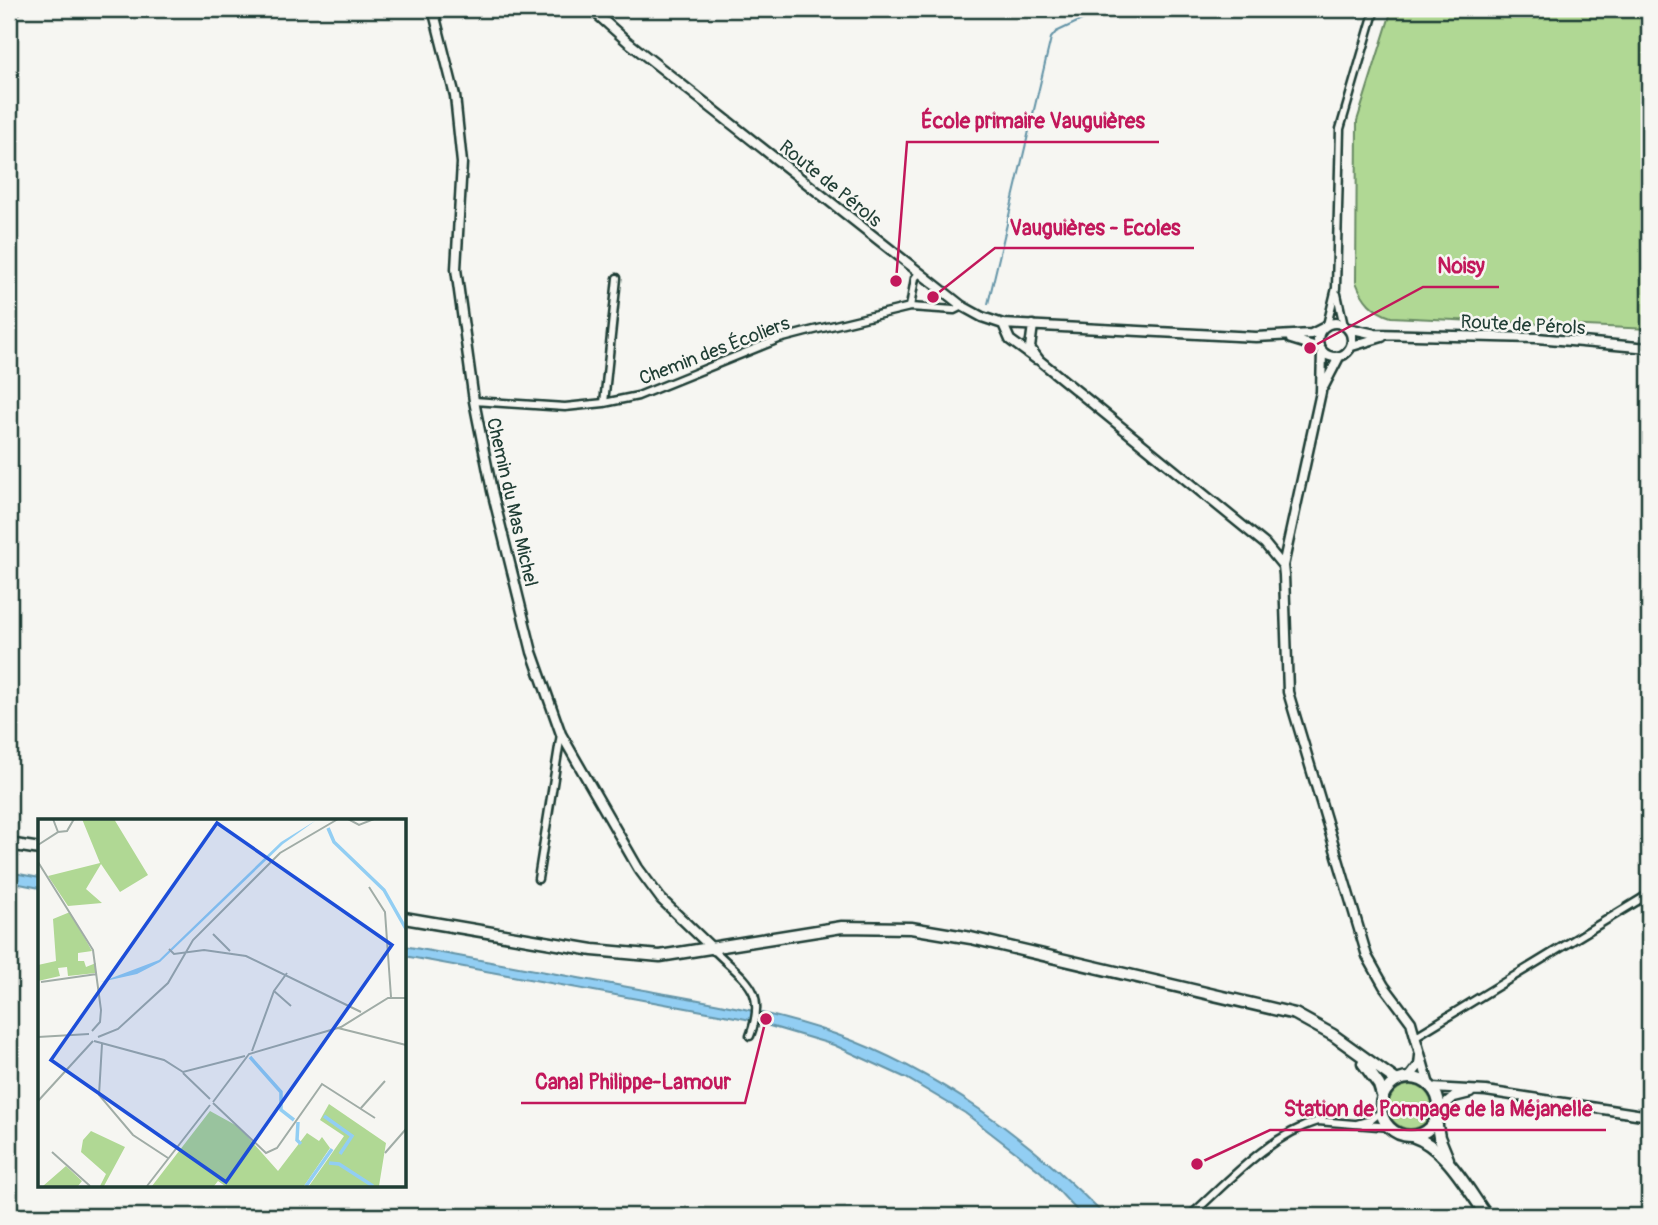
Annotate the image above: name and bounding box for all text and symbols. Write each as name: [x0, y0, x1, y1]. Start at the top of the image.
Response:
callout: École primaire Vauguières: [907, 100, 1159, 142]
text: École primaire Vauguières: [921, 107, 1145, 135]
street label: Route de Pérols: [774, 135, 887, 233]
callout: Vauguières - Ecoles: [995, 206, 1194, 248]
text: Vauguières - Ecoles: [1009, 215, 1181, 242]
callout: Noisy: [1423, 245, 1499, 287]
text: Noisy: [1437, 253, 1485, 280]
street label: Route de Pérols: [1460, 310, 1587, 340]
street label: Chemin des Écoliers: [636, 311, 793, 391]
street label: Chemin du Mas Michel: [481, 416, 543, 589]
inset map: [38, 819, 406, 1186]
callout: Canal Philippe-Lamour: [521, 1061, 745, 1103]
text: Canal Philippe-Lamour: [535, 1069, 732, 1096]
callout: Station de Pompage de la Méjanelle: [1270, 1088, 1606, 1130]
text: Station de Pompage de la Méjanelle: [1284, 1096, 1593, 1123]

